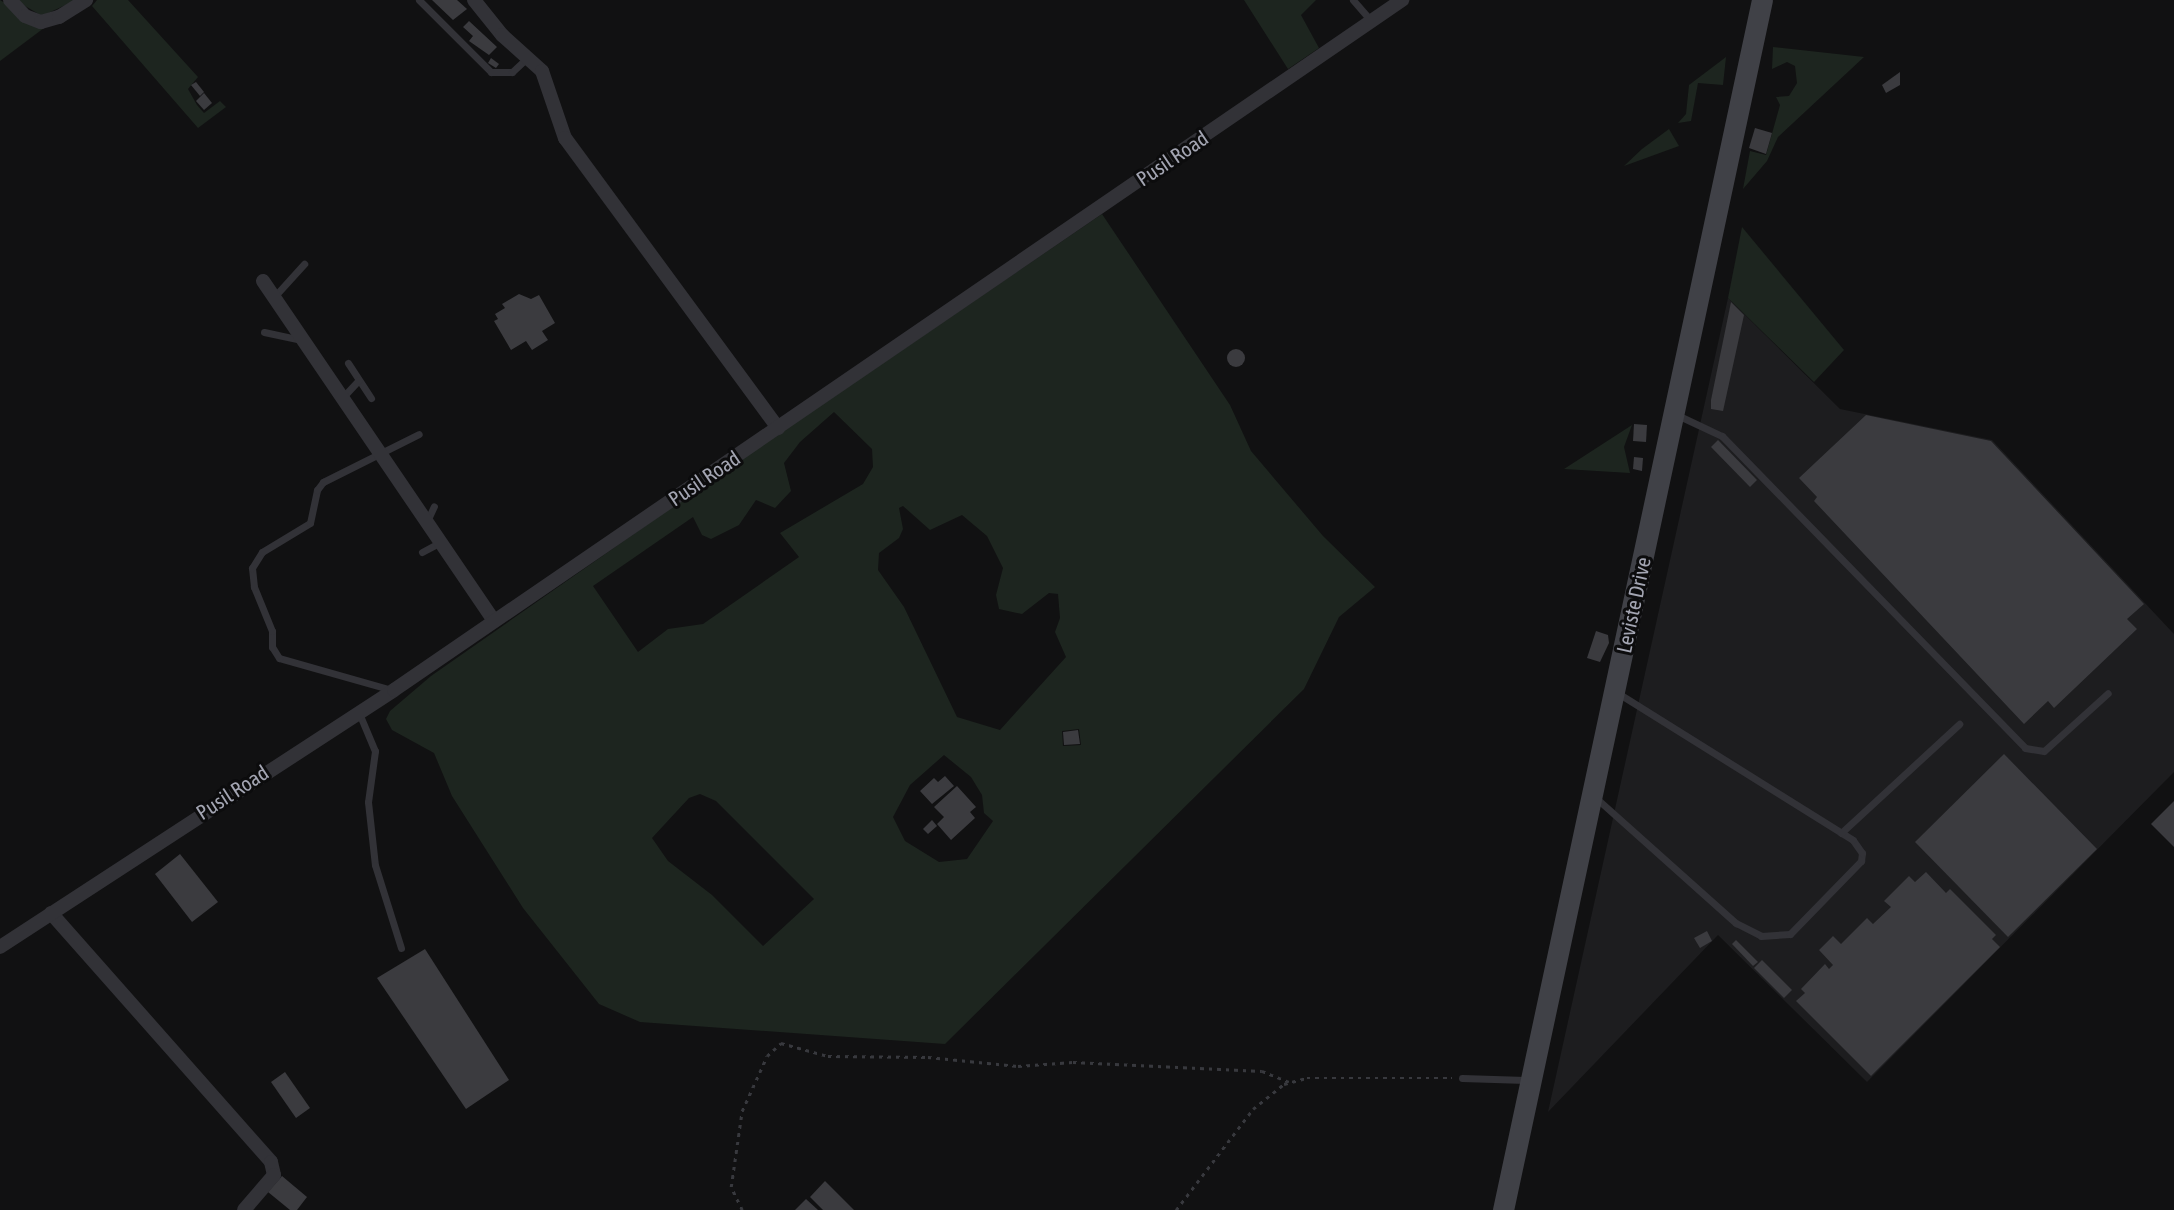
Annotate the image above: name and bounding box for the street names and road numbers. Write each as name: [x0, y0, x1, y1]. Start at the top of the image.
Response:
street label: Pusil Road: [1131, 125, 1213, 191]
street label: Pusil Road: [663, 445, 745, 511]
street label: Leviste Drive: [1611, 555, 1655, 655]
street label: Pusil Road: [191, 759, 273, 825]

